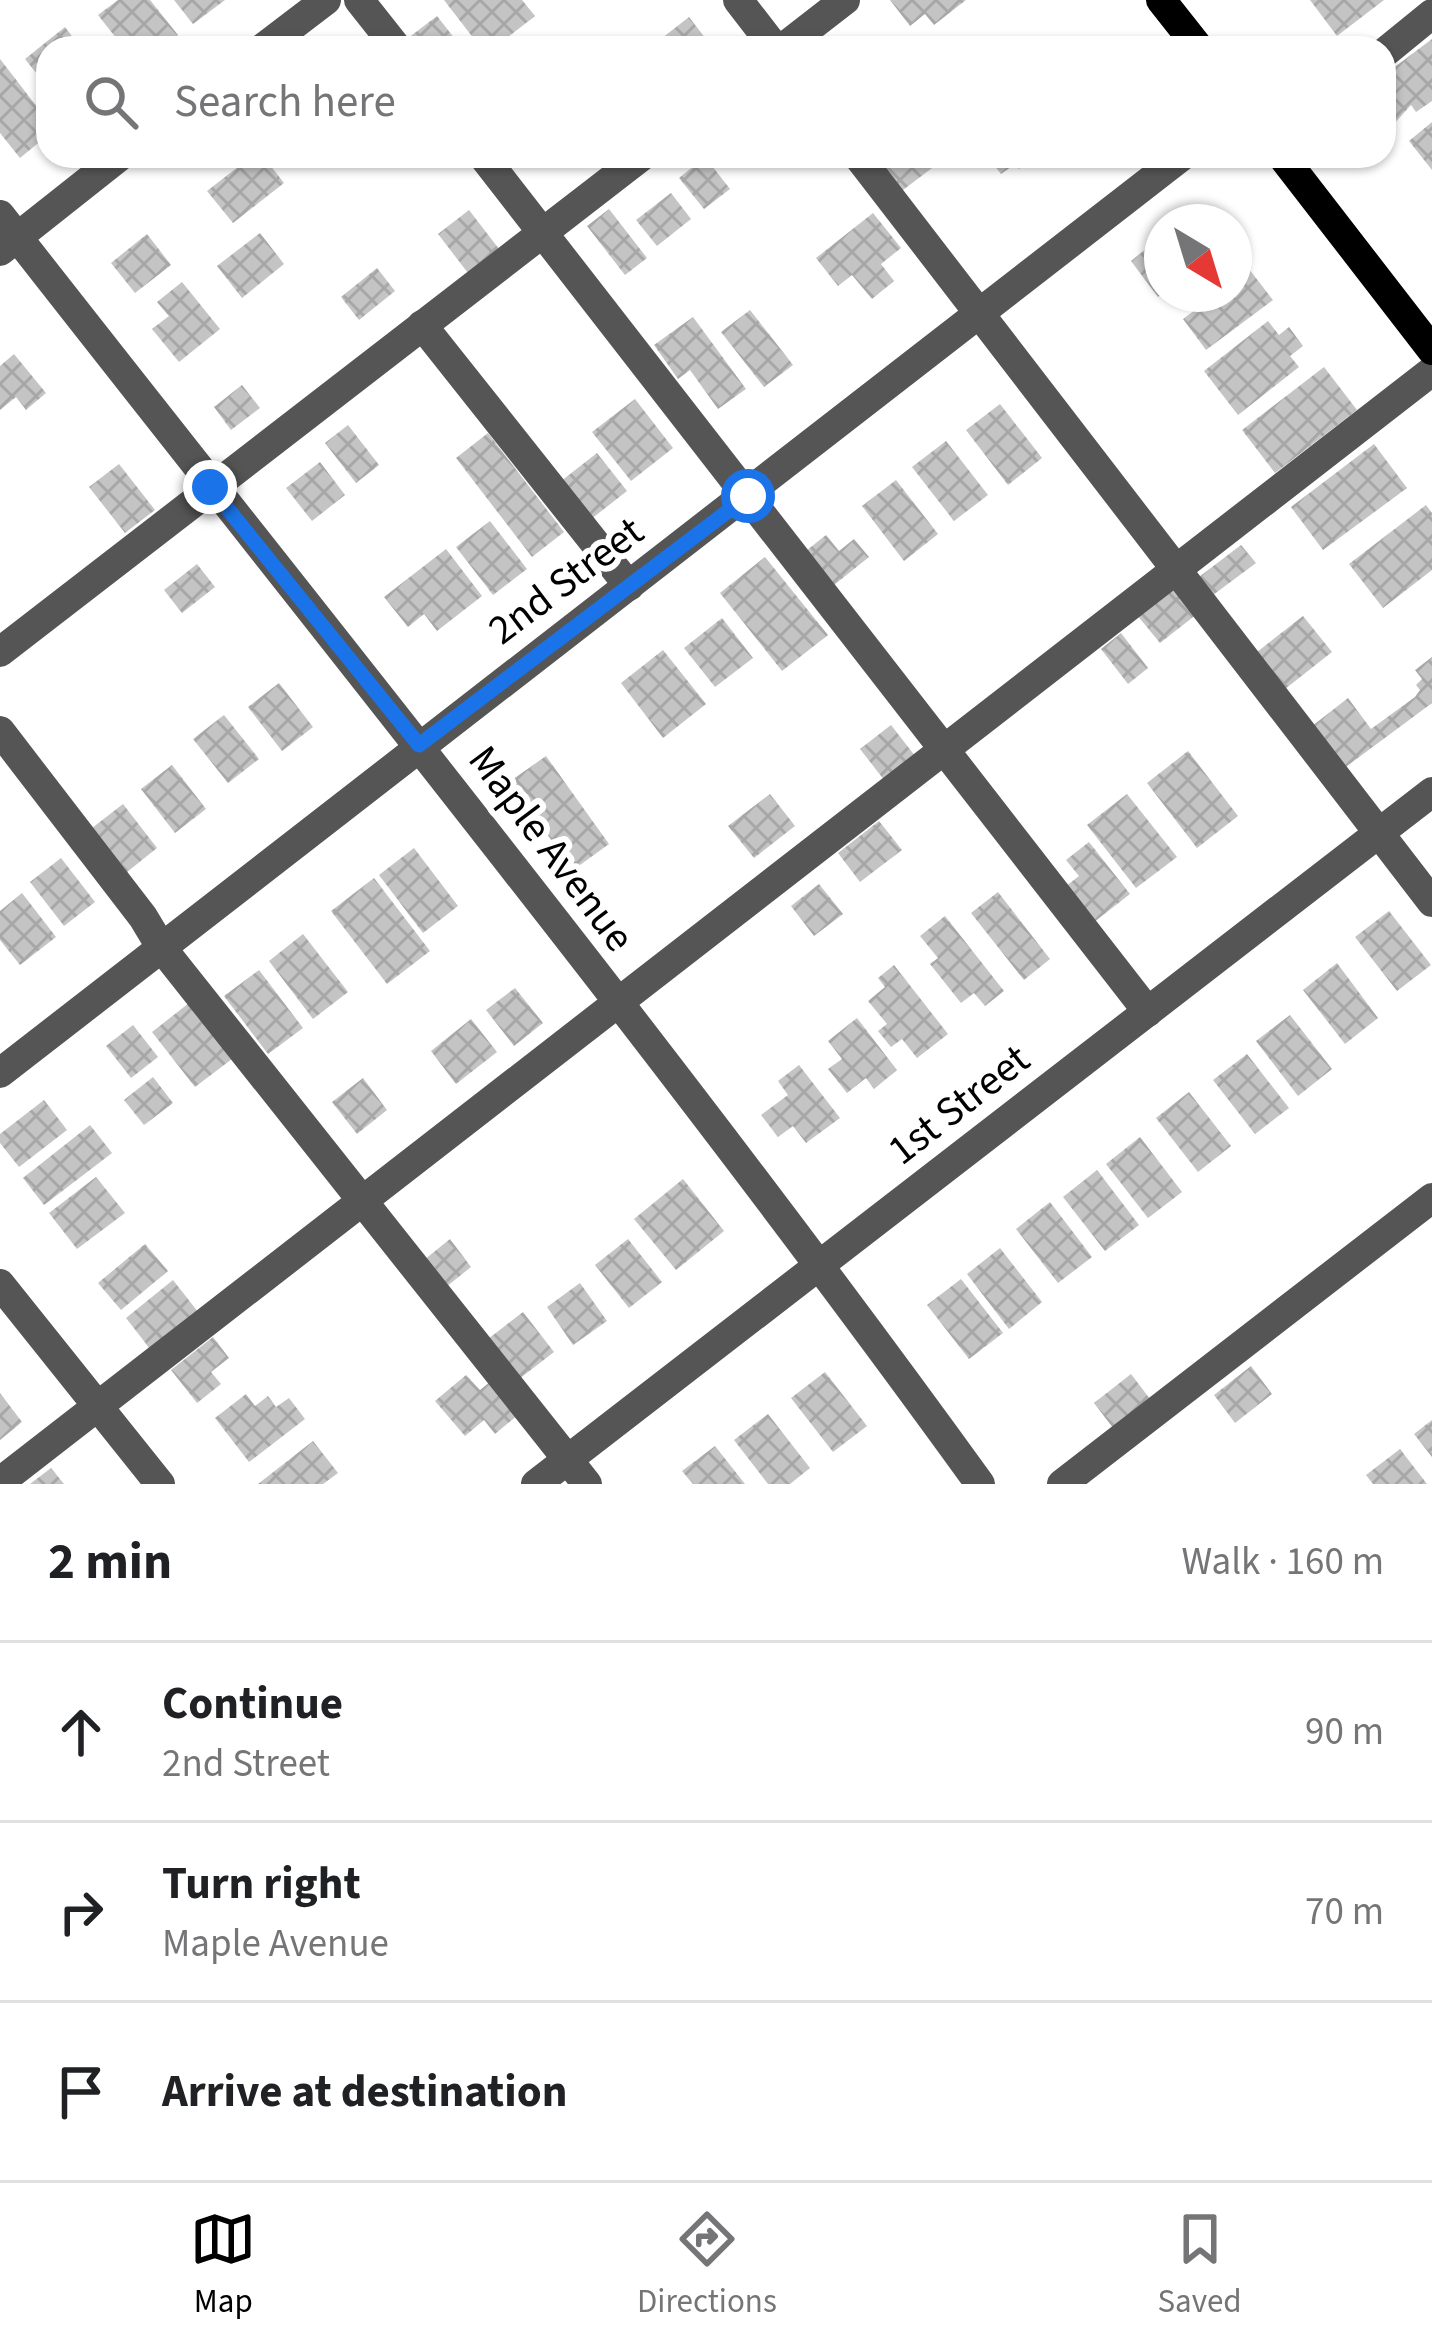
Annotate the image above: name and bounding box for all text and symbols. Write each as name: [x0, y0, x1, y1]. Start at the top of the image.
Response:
search box: [36, 36, 1396, 168]
icon: search: [78, 69, 144, 135]
text: Search here: [174, 70, 396, 134]
north arrow: [1144, 204, 1252, 312]
route end: [183, 460, 237, 514]
route start: [721, 469, 775, 523]
street label: 2nd Street: [476, 503, 656, 659]
street label: Maple Avenue: [453, 733, 649, 965]
street label: 1st Street: [875, 1030, 1043, 1180]
text: 2 min: [48, 1526, 172, 1598]
text: Walk · 160 m: [1181, 1534, 1384, 1590]
text: Continue: [162, 1672, 343, 1736]
icon: ahead: [48, 1699, 114, 1765]
text: 90 m: [1305, 1704, 1384, 1760]
text: 2nd Street: [162, 1736, 330, 1792]
text: Turn right: [162, 1852, 361, 1916]
icon: right: [48, 1879, 114, 1945]
text: 70 m: [1305, 1884, 1384, 1940]
text: Maple Avenue: [162, 1916, 389, 1972]
icon: arrive: [48, 2059, 114, 2125]
text: Arrive at destination: [162, 2060, 567, 2124]
tab: Map: [190, 2206, 256, 2325]
tab: Directions: [637, 2206, 777, 2325]
tab: Saved: [1157, 2206, 1242, 2325]

